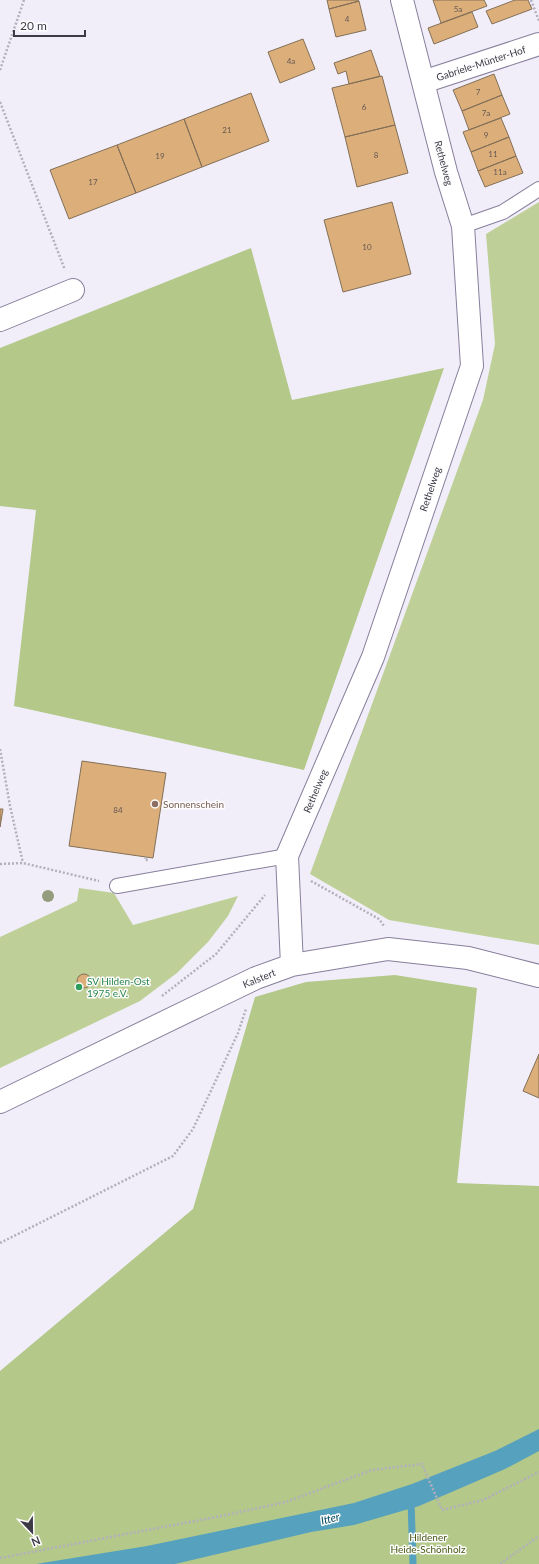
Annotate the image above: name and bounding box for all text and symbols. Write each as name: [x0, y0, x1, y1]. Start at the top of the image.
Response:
house number: 5a: [454, 4, 462, 14]
scale bar: [14, 12, 85, 38]
house number: 4: [345, 14, 350, 24]
text: 20 m: [20, 18, 47, 33]
street label: Gabriele-Münter-Hof: [435, 43, 528, 83]
house number: 4a: [287, 56, 295, 66]
house number: 7: [476, 87, 481, 97]
house number: 6: [362, 102, 367, 112]
house number: 7a: [482, 108, 490, 118]
house number: 21: [222, 125, 232, 135]
house number: 9: [484, 130, 489, 140]
street label: Rethelweg: [432, 139, 456, 187]
house number: 11: [488, 149, 498, 159]
house number: 8: [374, 150, 379, 160]
house number: 19: [155, 151, 165, 161]
house number: 11a: [493, 167, 507, 177]
house number: 17: [88, 177, 98, 187]
house number: 10: [362, 242, 372, 252]
street label: Rethelweg: [417, 465, 443, 513]
street label: Rethelweg: [300, 767, 330, 815]
place label: Sonnenschein: [163, 798, 224, 810]
marker: Sonnenschein: [150, 799, 160, 809]
house number: 84: [113, 805, 123, 815]
street label: Kalstert: [241, 966, 278, 990]
place label: SV Hilden-Ost 1975 e.V.: [87, 975, 150, 999]
marker: SV Hilden-Ost 1975 e.V.: [74, 982, 84, 992]
water label: Itter: [319, 1509, 341, 1527]
north arrow: [12, 1512, 52, 1552]
park label: Hildener Heide-Schönholz: [391, 1531, 466, 1555]
text: N: [30, 1534, 42, 1549]

